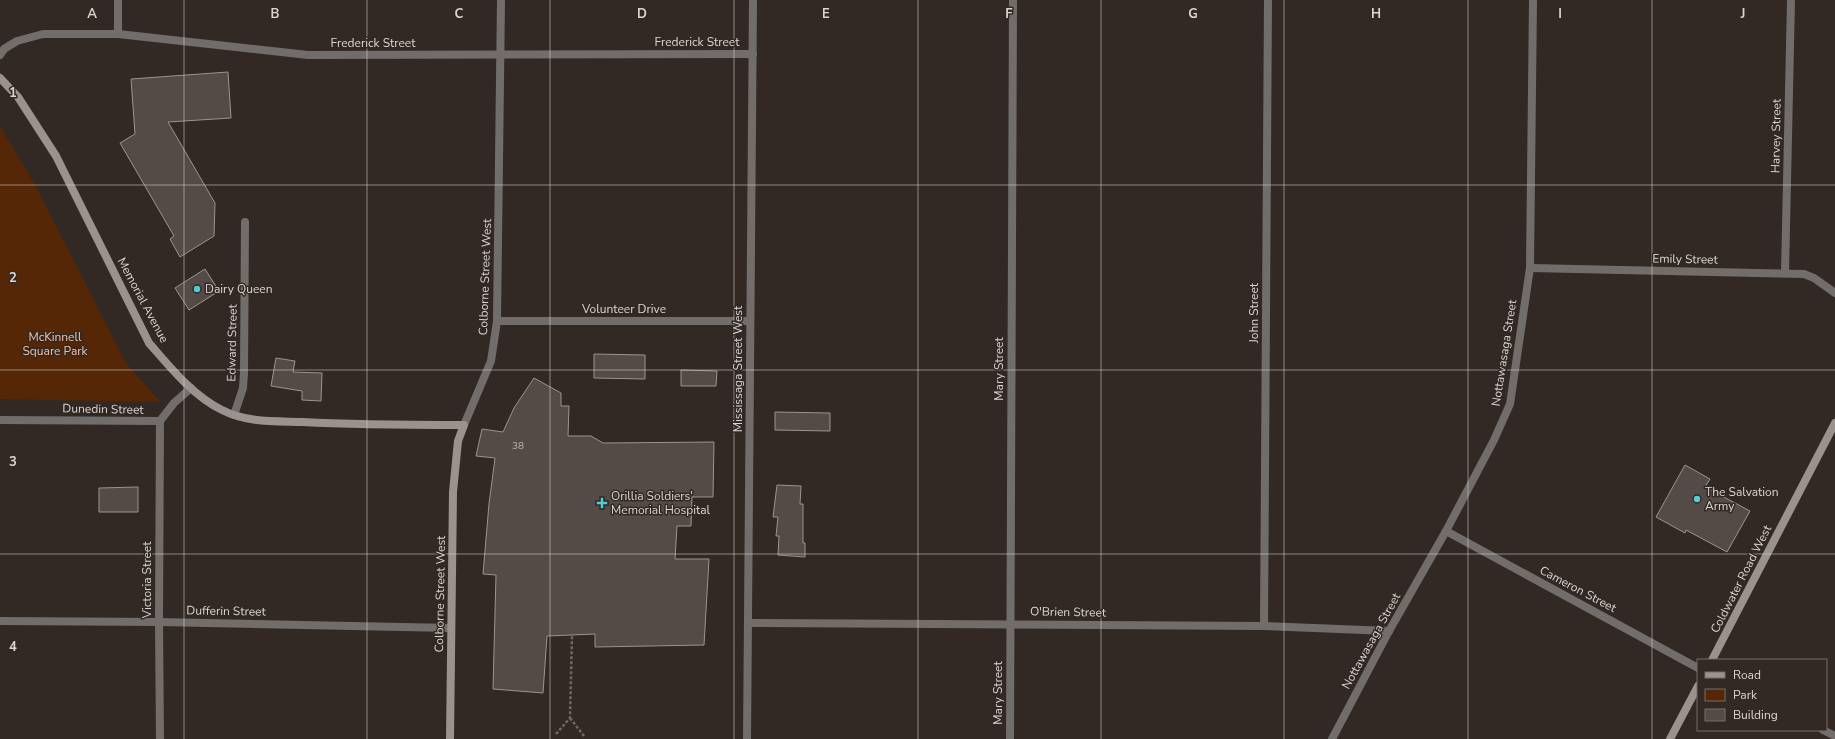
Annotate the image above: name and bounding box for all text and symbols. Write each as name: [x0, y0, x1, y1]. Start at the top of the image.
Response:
text: A: [87, 5, 97, 23]
text: B: [271, 5, 280, 23]
text: C: [455, 5, 464, 23]
text: D: [637, 5, 647, 23]
text: E: [822, 5, 830, 23]
text: F: [1005, 5, 1013, 23]
text: G: [1188, 5, 1198, 23]
text: H: [1371, 5, 1381, 23]
text: I: [1558, 5, 1562, 23]
text: J: [1740, 5, 1745, 23]
street label: Frederick Street: [655, 34, 740, 50]
street label: Frederick Street: [331, 35, 416, 51]
text: 1: [9, 84, 17, 102]
street label: Harvey Street: [1767, 98, 1785, 173]
street label: Colborne Street West: [475, 218, 495, 336]
street label: Emily Street: [1652, 250, 1719, 268]
street label: Memorial Avenue: [114, 255, 172, 345]
text: 2: [9, 269, 17, 287]
place label: Dairy Queen: [205, 281, 272, 297]
street label: John Street: [1246, 282, 1262, 344]
marker: Dairy Queen: [192, 284, 202, 294]
street label: Nottawasaga Street: [1488, 298, 1520, 407]
street label: Volunteer Drive: [581, 301, 666, 317]
street label: Edward Street: [223, 303, 241, 382]
street label: Mississaga Street West: [730, 305, 746, 432]
park label: McKinnell Square Park: [22, 329, 89, 359]
street label: Mary Street: [991, 337, 1007, 401]
street label: Dunedin Street: [62, 400, 145, 418]
house number: 38: [512, 439, 524, 453]
text: 3: [9, 453, 17, 471]
place label: The Salvation Army: [1705, 484, 1779, 514]
place label: Orillia Soldiers' Memorial Hospital: [611, 488, 711, 518]
marker: The Salvation Army: [1692, 494, 1702, 504]
marker: Orillia Soldiers' Memorial Hospital: [596, 497, 608, 509]
street label: Coldwater Road West: [1707, 522, 1775, 636]
street label: Colborne Street West: [431, 535, 449, 653]
street label: Victoria Street: [139, 541, 155, 619]
street label: Cameron Street: [1537, 562, 1620, 616]
street label: Nottawasaga Street: [1338, 589, 1404, 692]
street label: Dufferin Street: [186, 602, 267, 620]
street label: O'Brien Street: [1030, 603, 1107, 621]
text: 4: [9, 638, 17, 656]
legend: [1697, 659, 1827, 731]
street label: Mary Street: [990, 661, 1006, 725]
text: Road: [1733, 667, 1761, 683]
text: Park: [1733, 687, 1758, 703]
text: Building: [1733, 707, 1778, 723]

